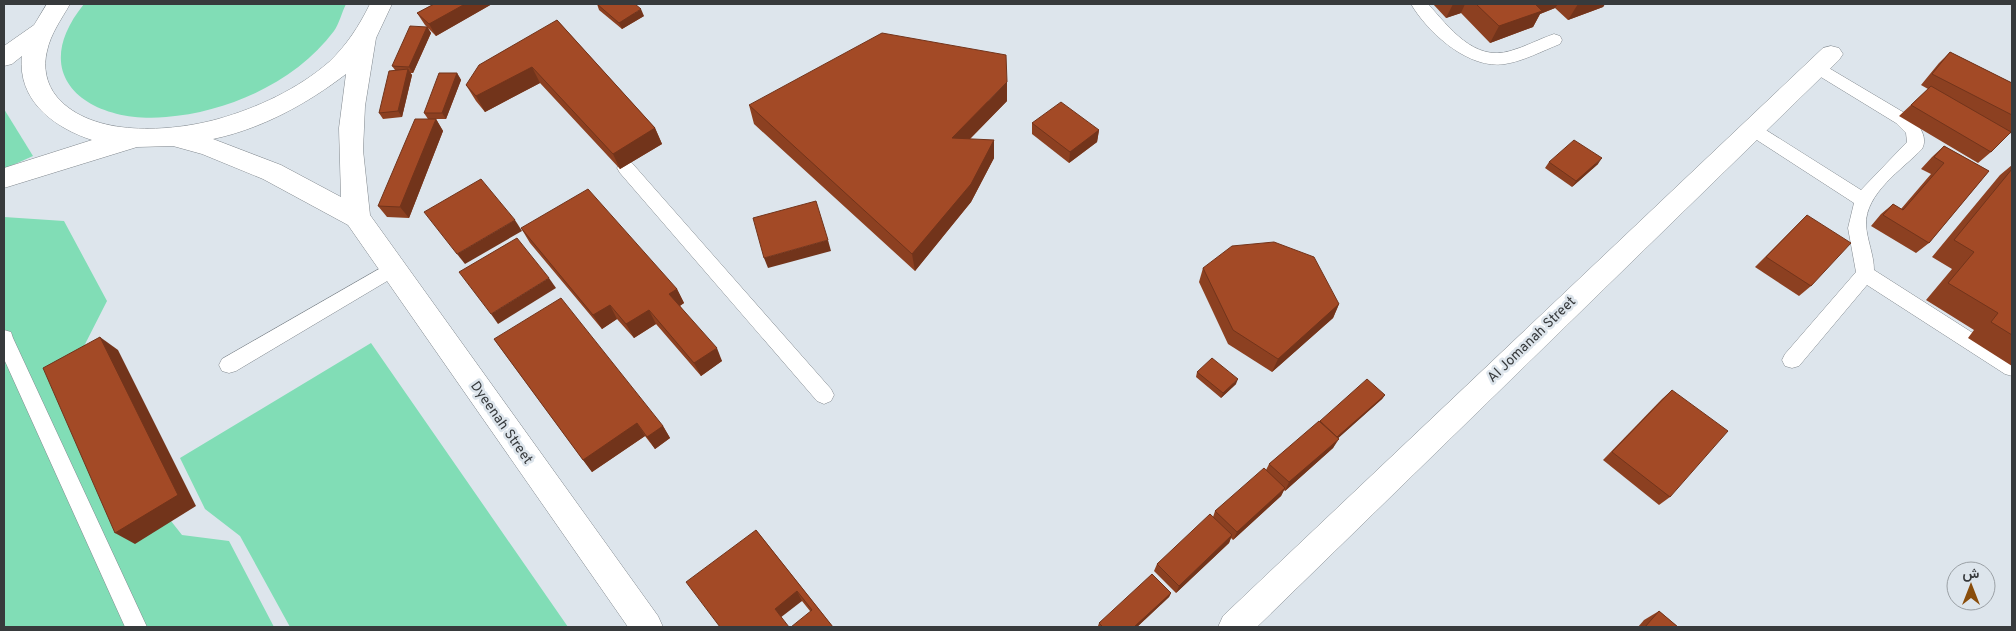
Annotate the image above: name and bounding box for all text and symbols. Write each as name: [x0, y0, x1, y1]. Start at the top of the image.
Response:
street label: Al Jomanah Street: [1484, 293, 1580, 387]
street label: Dyeenah Street: [466, 378, 536, 468]
north arrow: [1946, 561, 1996, 611]
text: ش: [1963, 566, 1980, 583]

